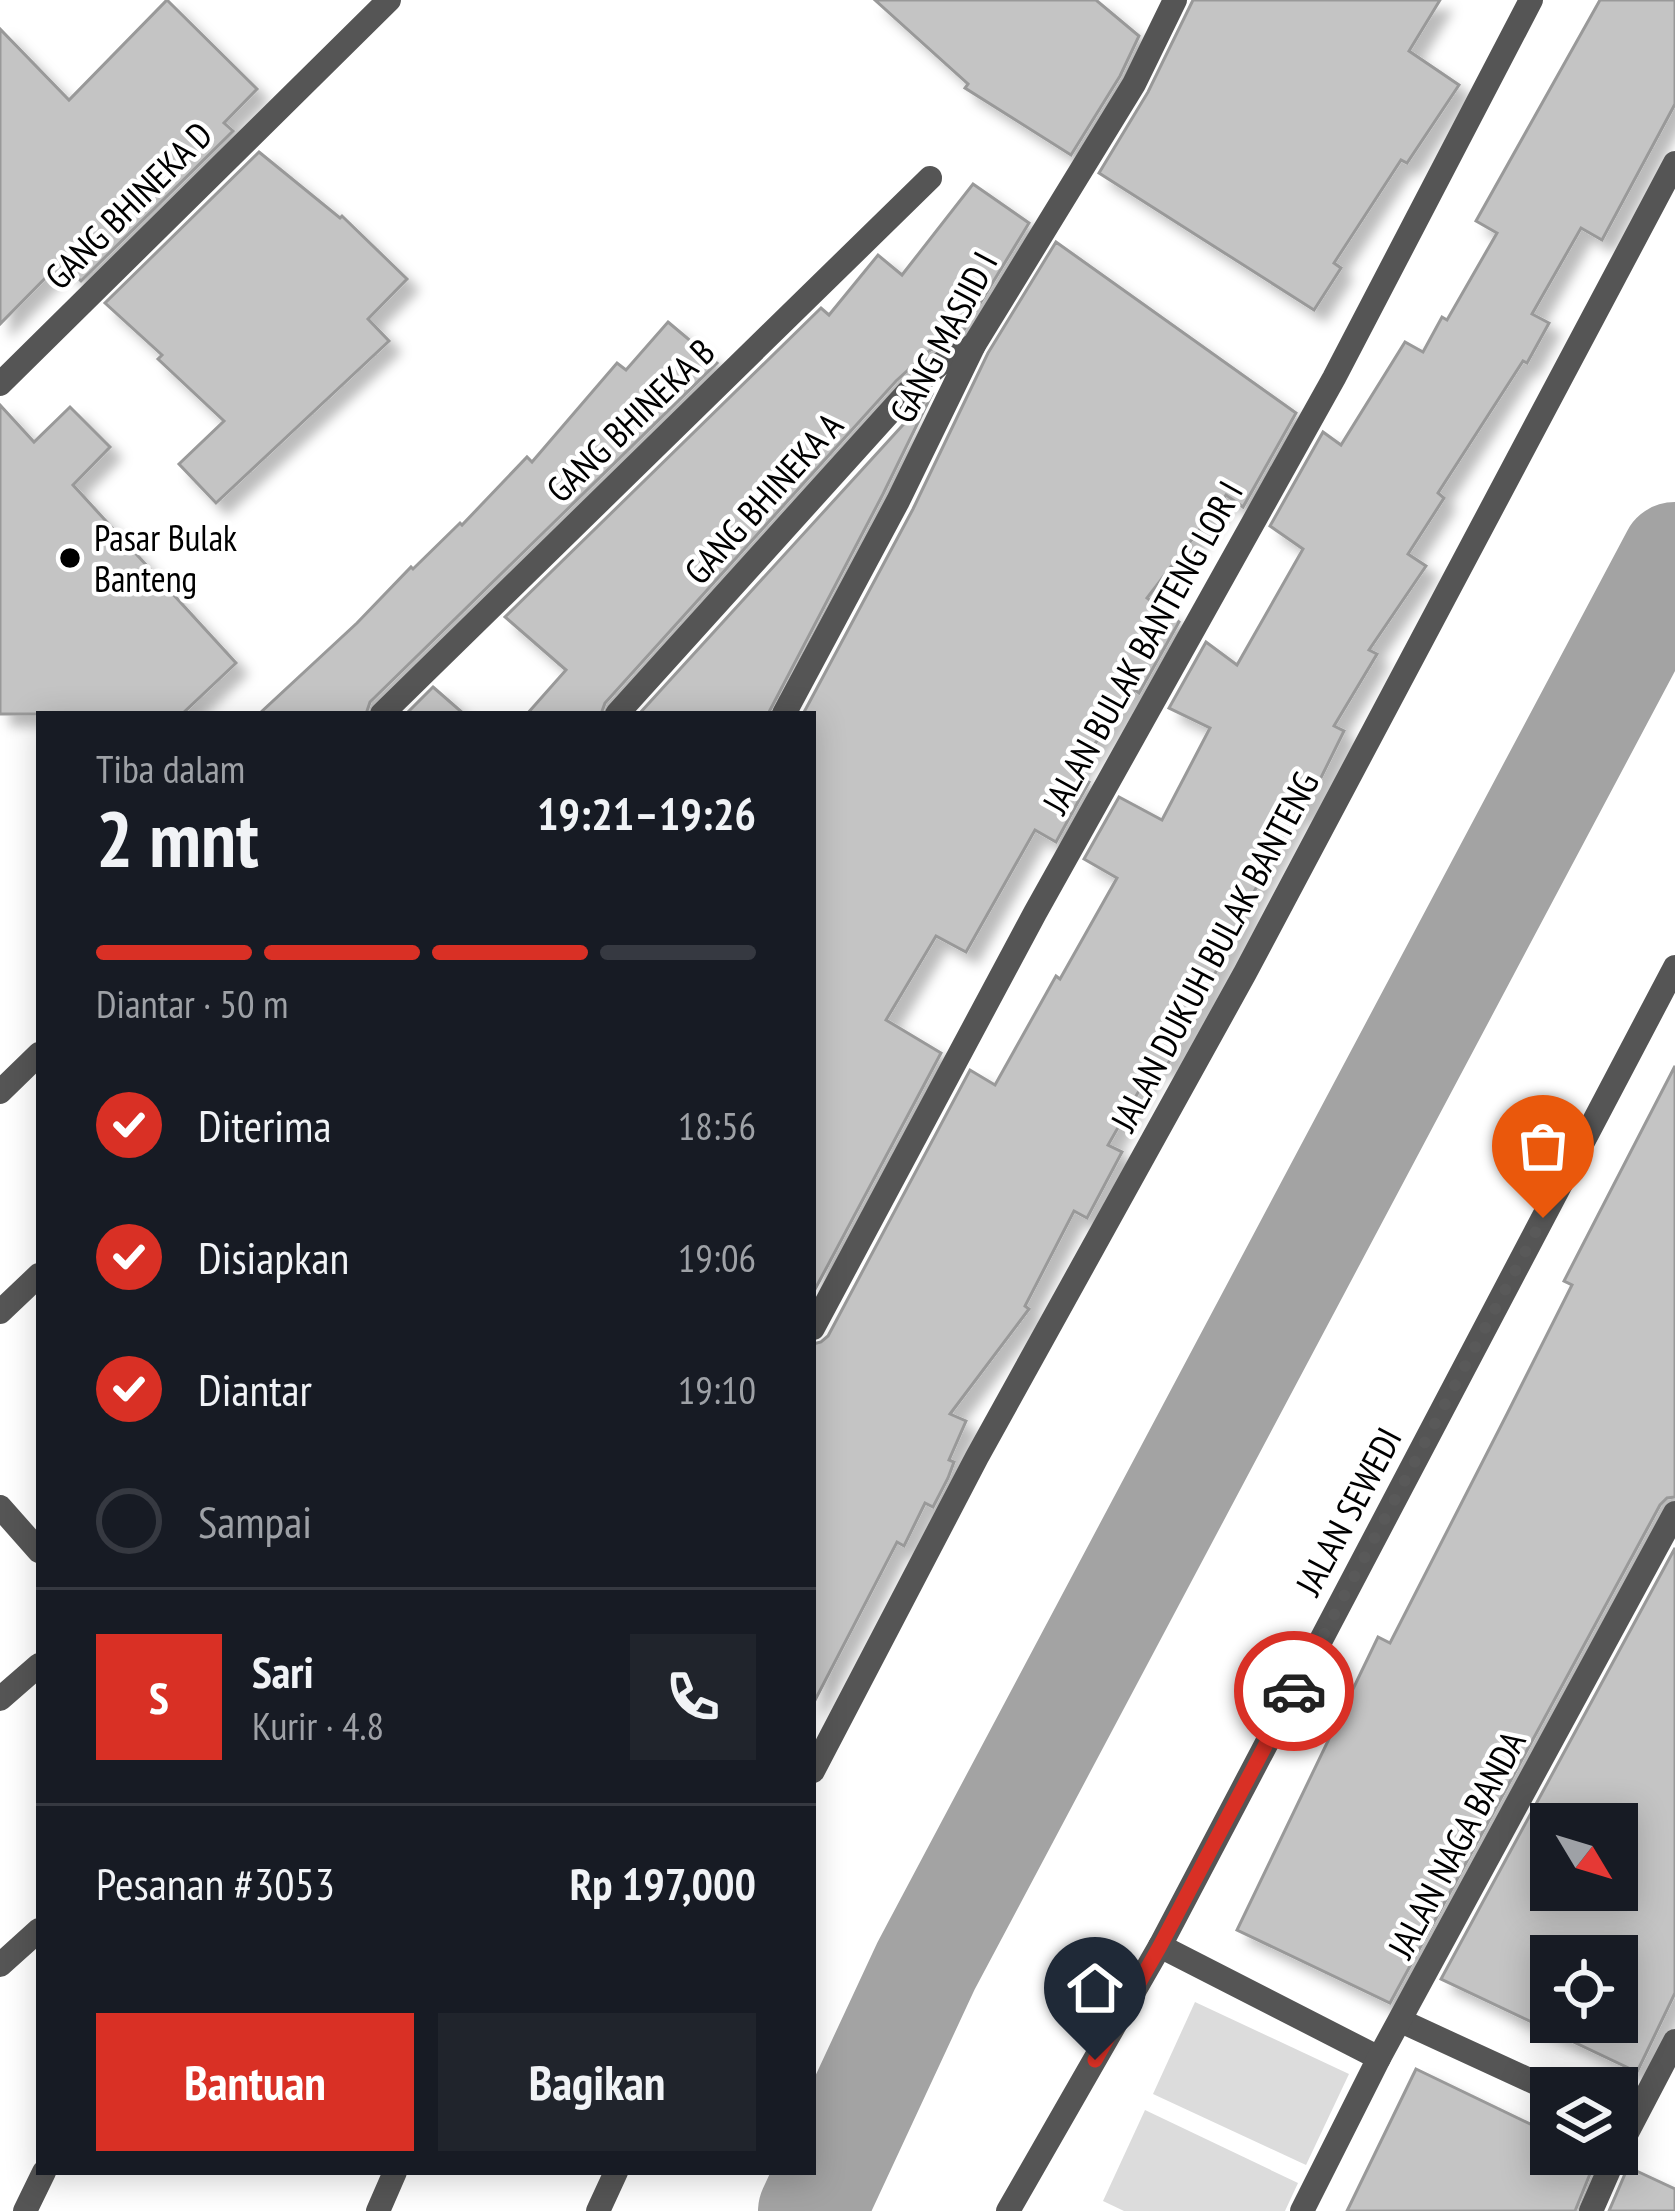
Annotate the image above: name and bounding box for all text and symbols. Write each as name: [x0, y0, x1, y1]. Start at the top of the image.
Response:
street label: GANG BHINEKA D: [34, 111, 222, 299]
street label: GANG MASJID I: [878, 243, 1008, 431]
street label: GANG BHINEKA B: [536, 328, 724, 512]
street label: GANG BHINEKA A: [673, 402, 853, 594]
street label: JALAN BULAK BANTENG LOR I: [1031, 473, 1253, 822]
place label: Pasar Bulak Banteng: [94, 514, 237, 602]
marker: Pasar Bulak Banteng: [57, 545, 83, 571]
text: Tiba dalam: [96, 743, 245, 794]
street label: JALAN DUKUH BULAK BANTENG: [1099, 763, 1329, 1140]
text: 19:21–19:26: [537, 784, 756, 842]
text: 2 mnt: [96, 788, 259, 889]
text: Diantar · 50 m: [96, 978, 288, 1029]
icon: check: [96, 1092, 162, 1158]
pin: [1492, 1095, 1594, 1218]
text: Diterima: [198, 1096, 331, 1154]
text: 18:56: [678, 1100, 756, 1151]
icon: bag: [1510, 1113, 1576, 1179]
icon: check: [96, 1224, 162, 1290]
text: Disiapkan: [198, 1228, 349, 1286]
text: 19:06: [678, 1232, 756, 1283]
icon: check: [96, 1356, 162, 1422]
text: Diantar: [198, 1360, 312, 1418]
text: 19:10: [678, 1364, 756, 1415]
street label: JALAN SEWEDI: [1284, 1419, 1412, 1604]
text: Sampai: [198, 1492, 312, 1550]
courier: [1234, 1631, 1354, 1751]
button: phone: [630, 1634, 756, 1760]
text: Sari: [252, 1642, 314, 1700]
icon: car: [1261, 1658, 1327, 1724]
text: S: [149, 1668, 169, 1726]
text: Kurir · 4.8: [252, 1700, 384, 1751]
street label: JALAN NAGA BANDA: [1376, 1722, 1535, 1966]
north arrow: [1530, 1803, 1638, 1911]
map controls: [1530, 1803, 1638, 2175]
text: Pesanan #3053: [96, 1854, 335, 1912]
text: Rp 197,000: [570, 1854, 756, 1912]
button: locate: [1530, 1935, 1638, 2043]
pin: [1044, 1937, 1146, 2060]
icon: home: [1062, 1955, 1128, 2021]
button: Bantuan: [96, 2013, 414, 2151]
button: Bagikan: [438, 2013, 756, 2151]
button: layers: [1530, 2067, 1638, 2175]

